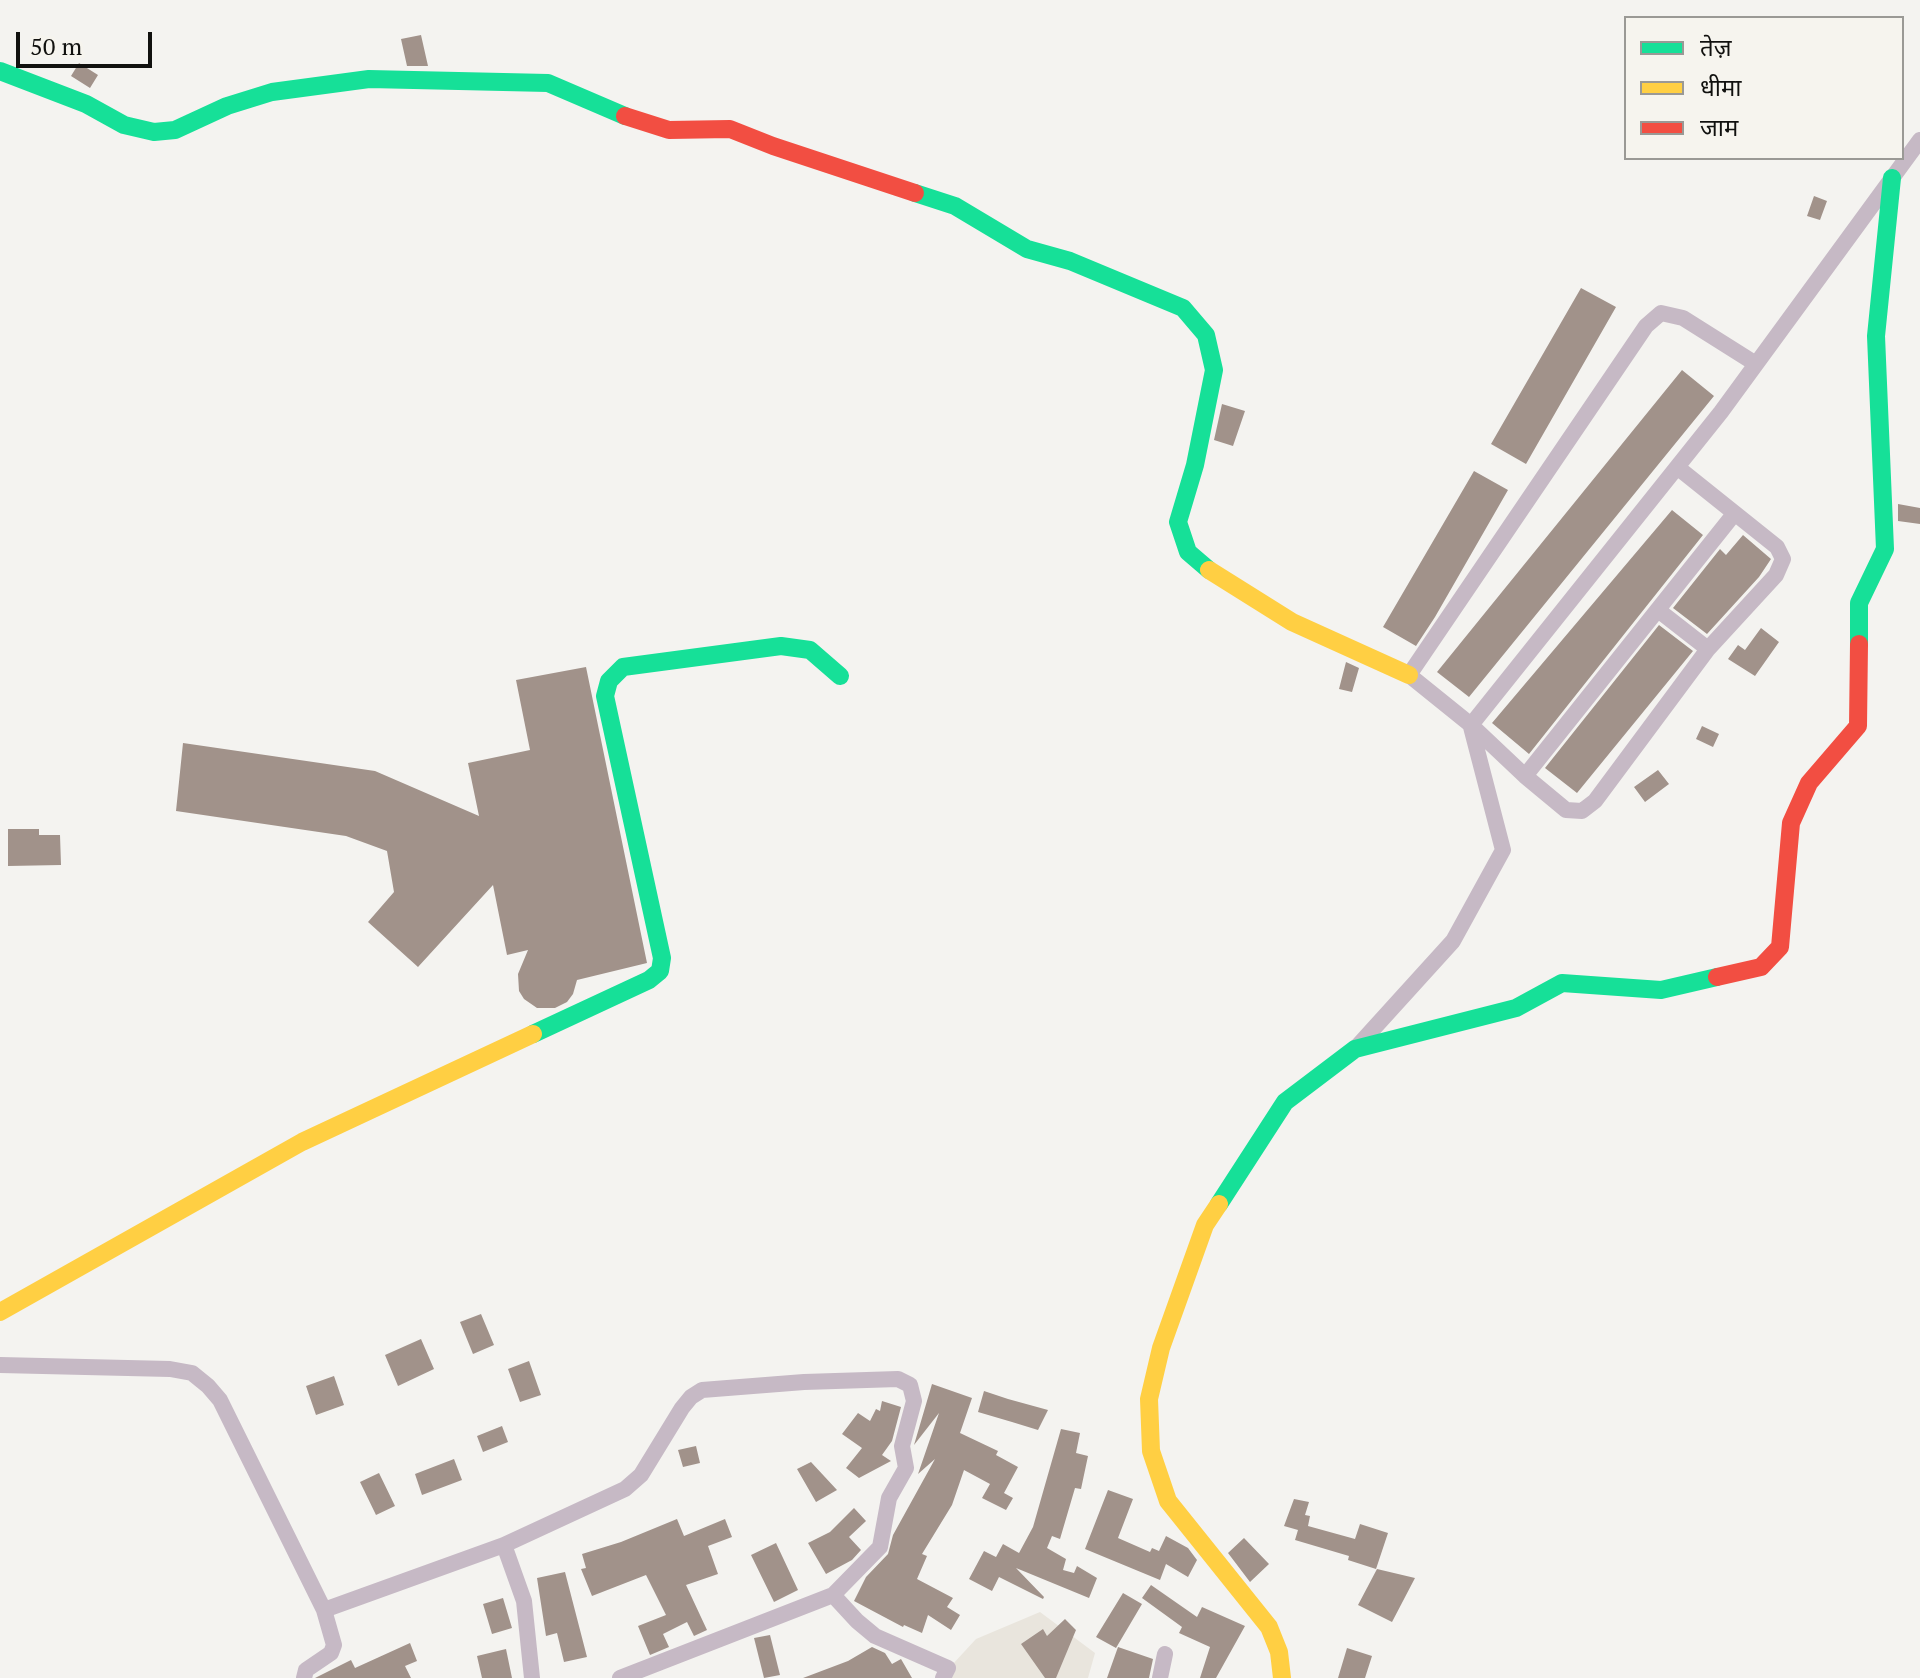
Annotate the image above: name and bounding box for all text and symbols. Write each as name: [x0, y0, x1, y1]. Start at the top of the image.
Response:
scale bar: [20, 16, 156, 66]
legend: [1624, 16, 1904, 160]
text: 50 m: [30, 30, 82, 62]
text: तेज़: [1700, 31, 1732, 63]
text: धीमा: [1700, 71, 1742, 103]
text: जाम: [1700, 111, 1738, 143]

